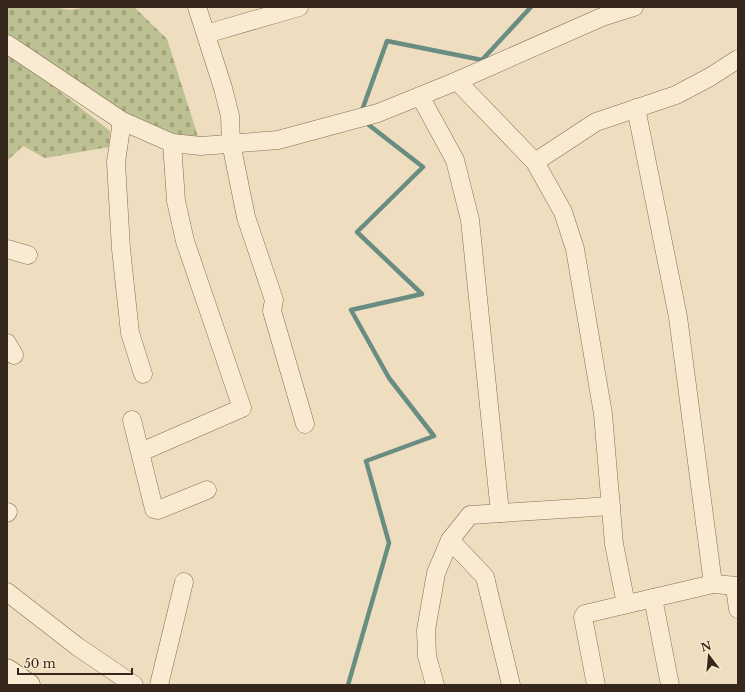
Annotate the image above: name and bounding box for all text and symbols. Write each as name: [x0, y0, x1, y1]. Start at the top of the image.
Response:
north arrow: [689, 636, 729, 676]
text: N: [699, 638, 714, 655]
scale bar: [18, 650, 132, 676]
text: 50 m: [24, 656, 56, 671]

